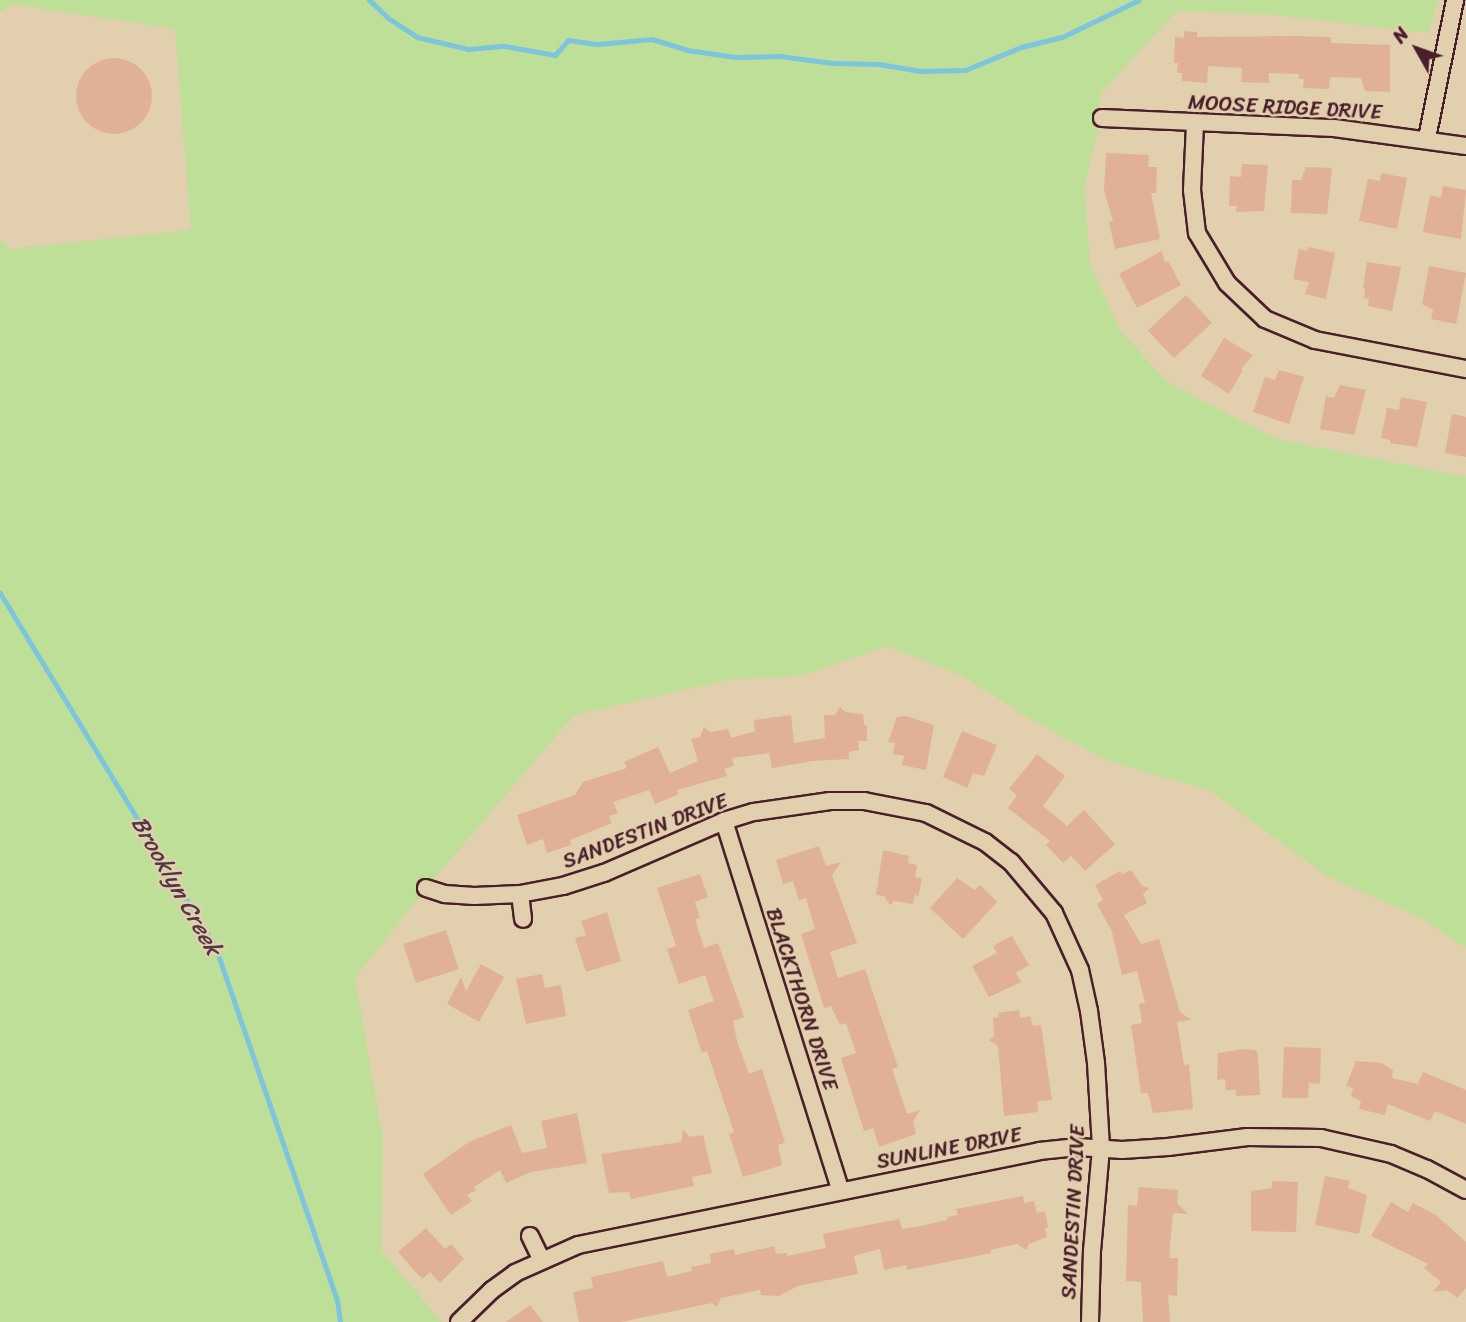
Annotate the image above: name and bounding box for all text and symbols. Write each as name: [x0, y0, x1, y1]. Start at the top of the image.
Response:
north arrow: [1382, 14, 1452, 84]
text: N: [1384, 20, 1417, 51]
street label: MOOSE RIDGE DRIVE: [1186, 89, 1384, 125]
street label: SANDESTIN DRIVE: [559, 788, 731, 874]
water label: Brooklyn Creek: [125, 812, 227, 960]
street label: BLACKTHORN DRIVE: [760, 904, 844, 1094]
street label: SUNLINE DRIVE: [874, 1122, 1024, 1174]
street label: SANDESTIN DRIVE: [1056, 1124, 1090, 1300]

